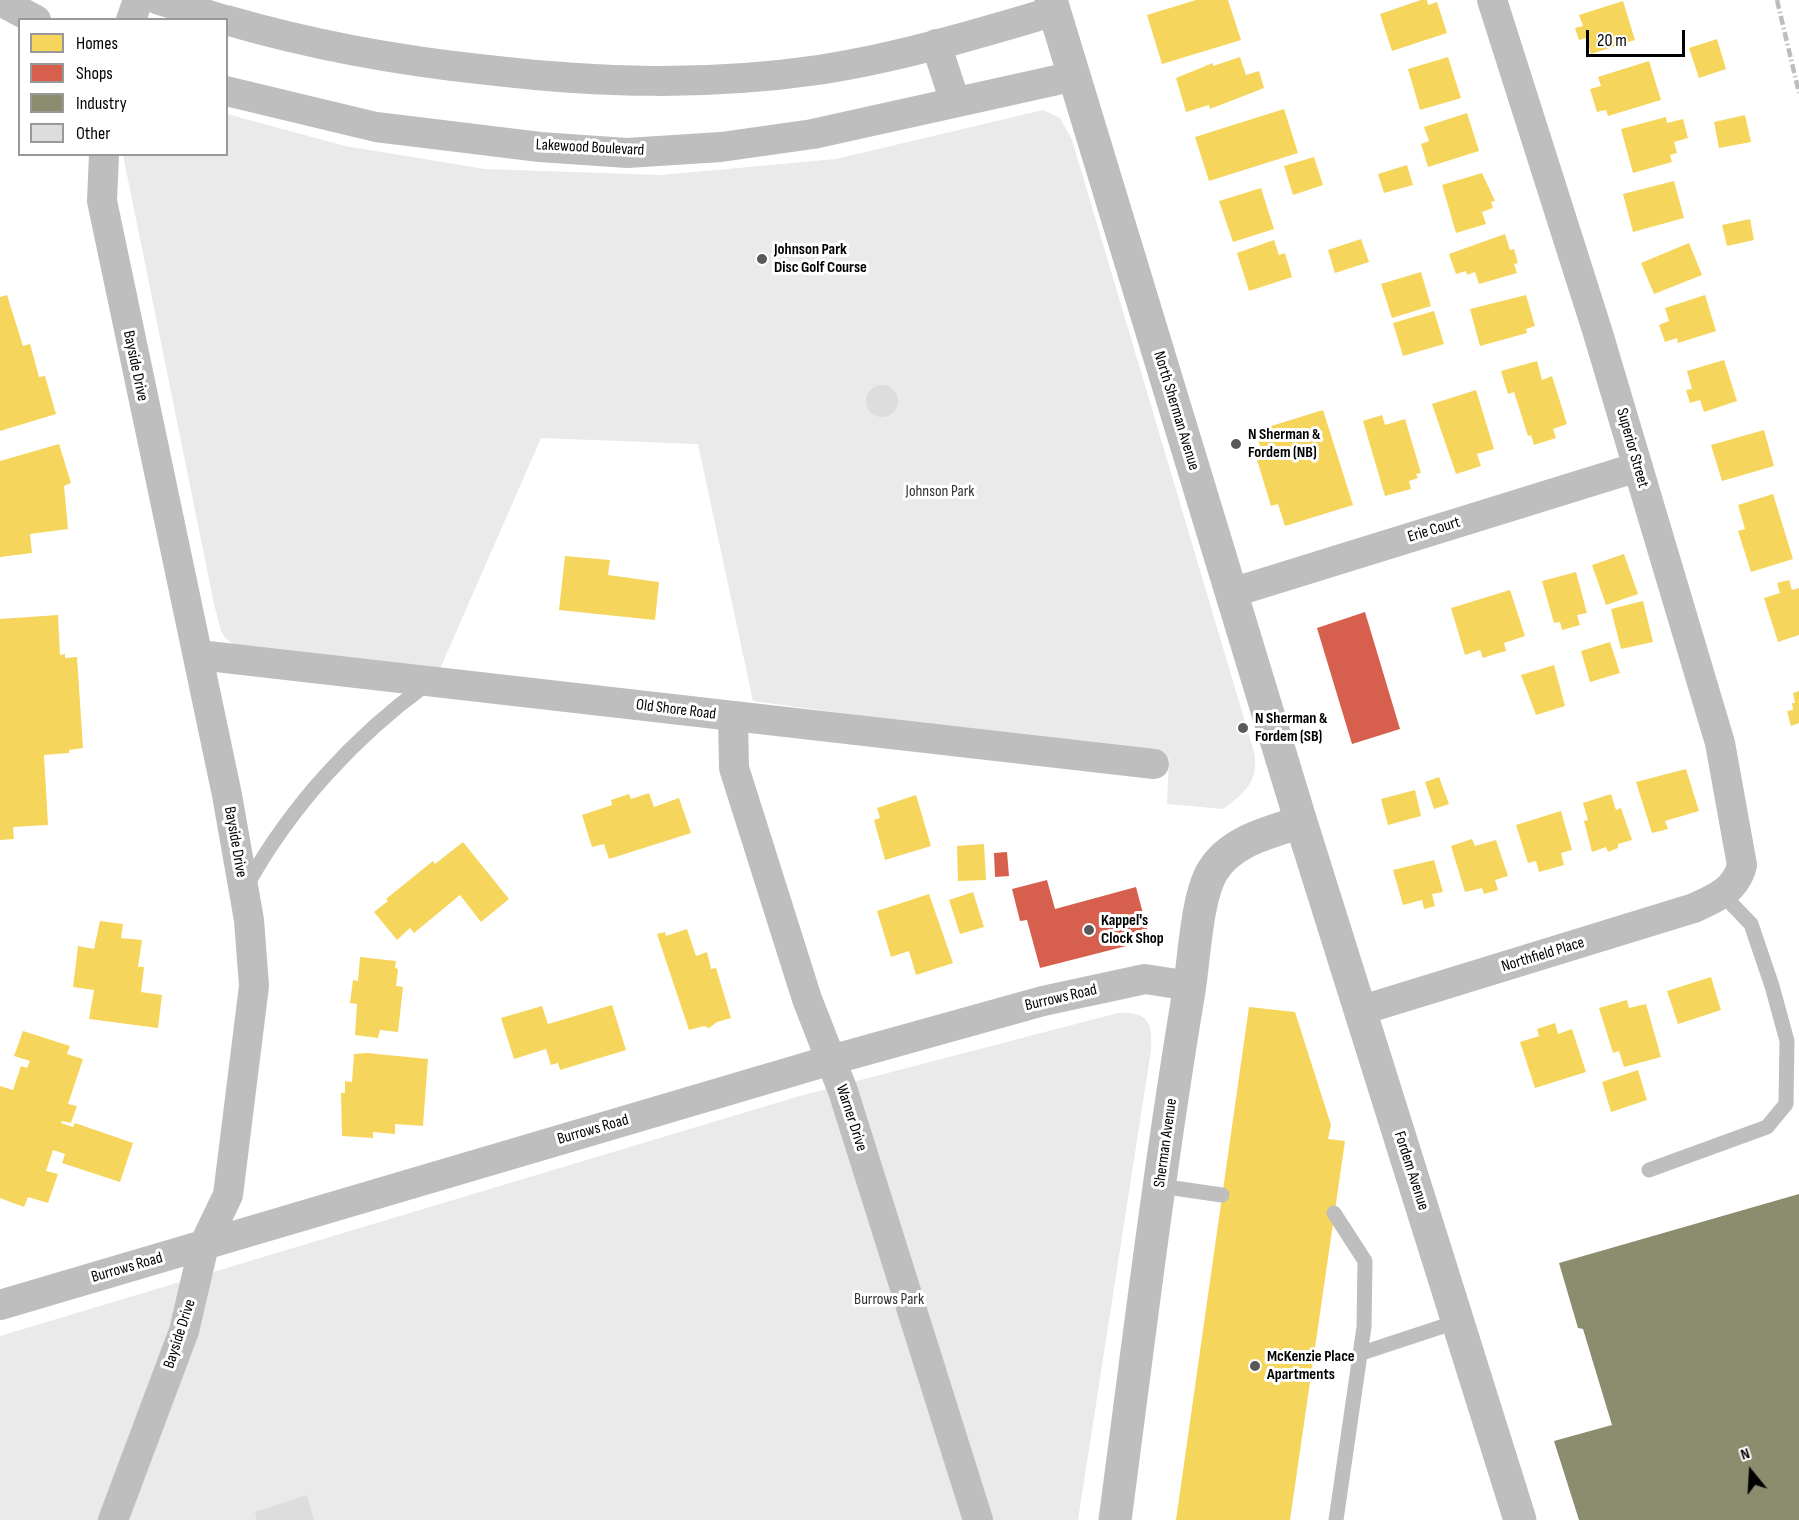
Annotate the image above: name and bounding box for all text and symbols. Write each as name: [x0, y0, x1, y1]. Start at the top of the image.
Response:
legend: [18, 18, 228, 156]
scale bar: [1589, 18, 1688, 56]
text: 20 m: [1597, 30, 1627, 51]
text: Homes: [76, 33, 118, 54]
text: Shops: [76, 63, 113, 84]
text: Industry: [76, 93, 127, 114]
text: Other: [76, 123, 110, 144]
street label: Lakewood Boulevard: [535, 136, 645, 160]
place label: Johnson Park Disc Golf Course: [774, 240, 867, 278]
marker: Johnson Park Disc Golf Course: [755, 252, 769, 266]
street label: Bayside Drive: [118, 329, 152, 403]
street label: North Sherman Avenue: [1149, 349, 1203, 473]
street label: Superior Street: [1612, 406, 1652, 490]
place label: N Sherman & Fordem (NB): [1248, 425, 1320, 463]
marker: N Sherman & Fordem (NB): [1229, 437, 1243, 451]
park label: Johnson Park: [906, 482, 974, 502]
street label: Erie Court: [1405, 513, 1463, 547]
street label: Old Shore Road: [635, 696, 717, 724]
place label: N Sherman & Fordem (SB): [1255, 709, 1327, 747]
marker: N Sherman & Fordem (SB): [1236, 721, 1250, 735]
street label: Bayside Drive: [219, 805, 251, 879]
place label: Kappel's Clock Shop: [1101, 911, 1164, 949]
marker: Kappel's Clock Shop: [1082, 923, 1096, 937]
street label: Northfield Place: [1499, 933, 1587, 977]
street label: Burrows Road: [1023, 980, 1099, 1016]
street label: Warner Drive: [831, 1082, 871, 1154]
street label: Sherman Avenue: [1150, 1097, 1182, 1189]
street label: Burrows Road: [555, 1111, 631, 1149]
street label: Fordem Avenue: [1389, 1129, 1433, 1213]
street label: Burrows Road: [89, 1249, 165, 1287]
park label: Burrows Park: [854, 1290, 924, 1310]
street label: Bayside Drive: [160, 1297, 200, 1371]
place label: McKenzie Place Apartments: [1267, 1347, 1355, 1385]
marker: McKenzie Place Apartments: [1248, 1359, 1262, 1373]
north arrow: [1721, 1442, 1781, 1502]
text: N: [1738, 1444, 1752, 1465]

